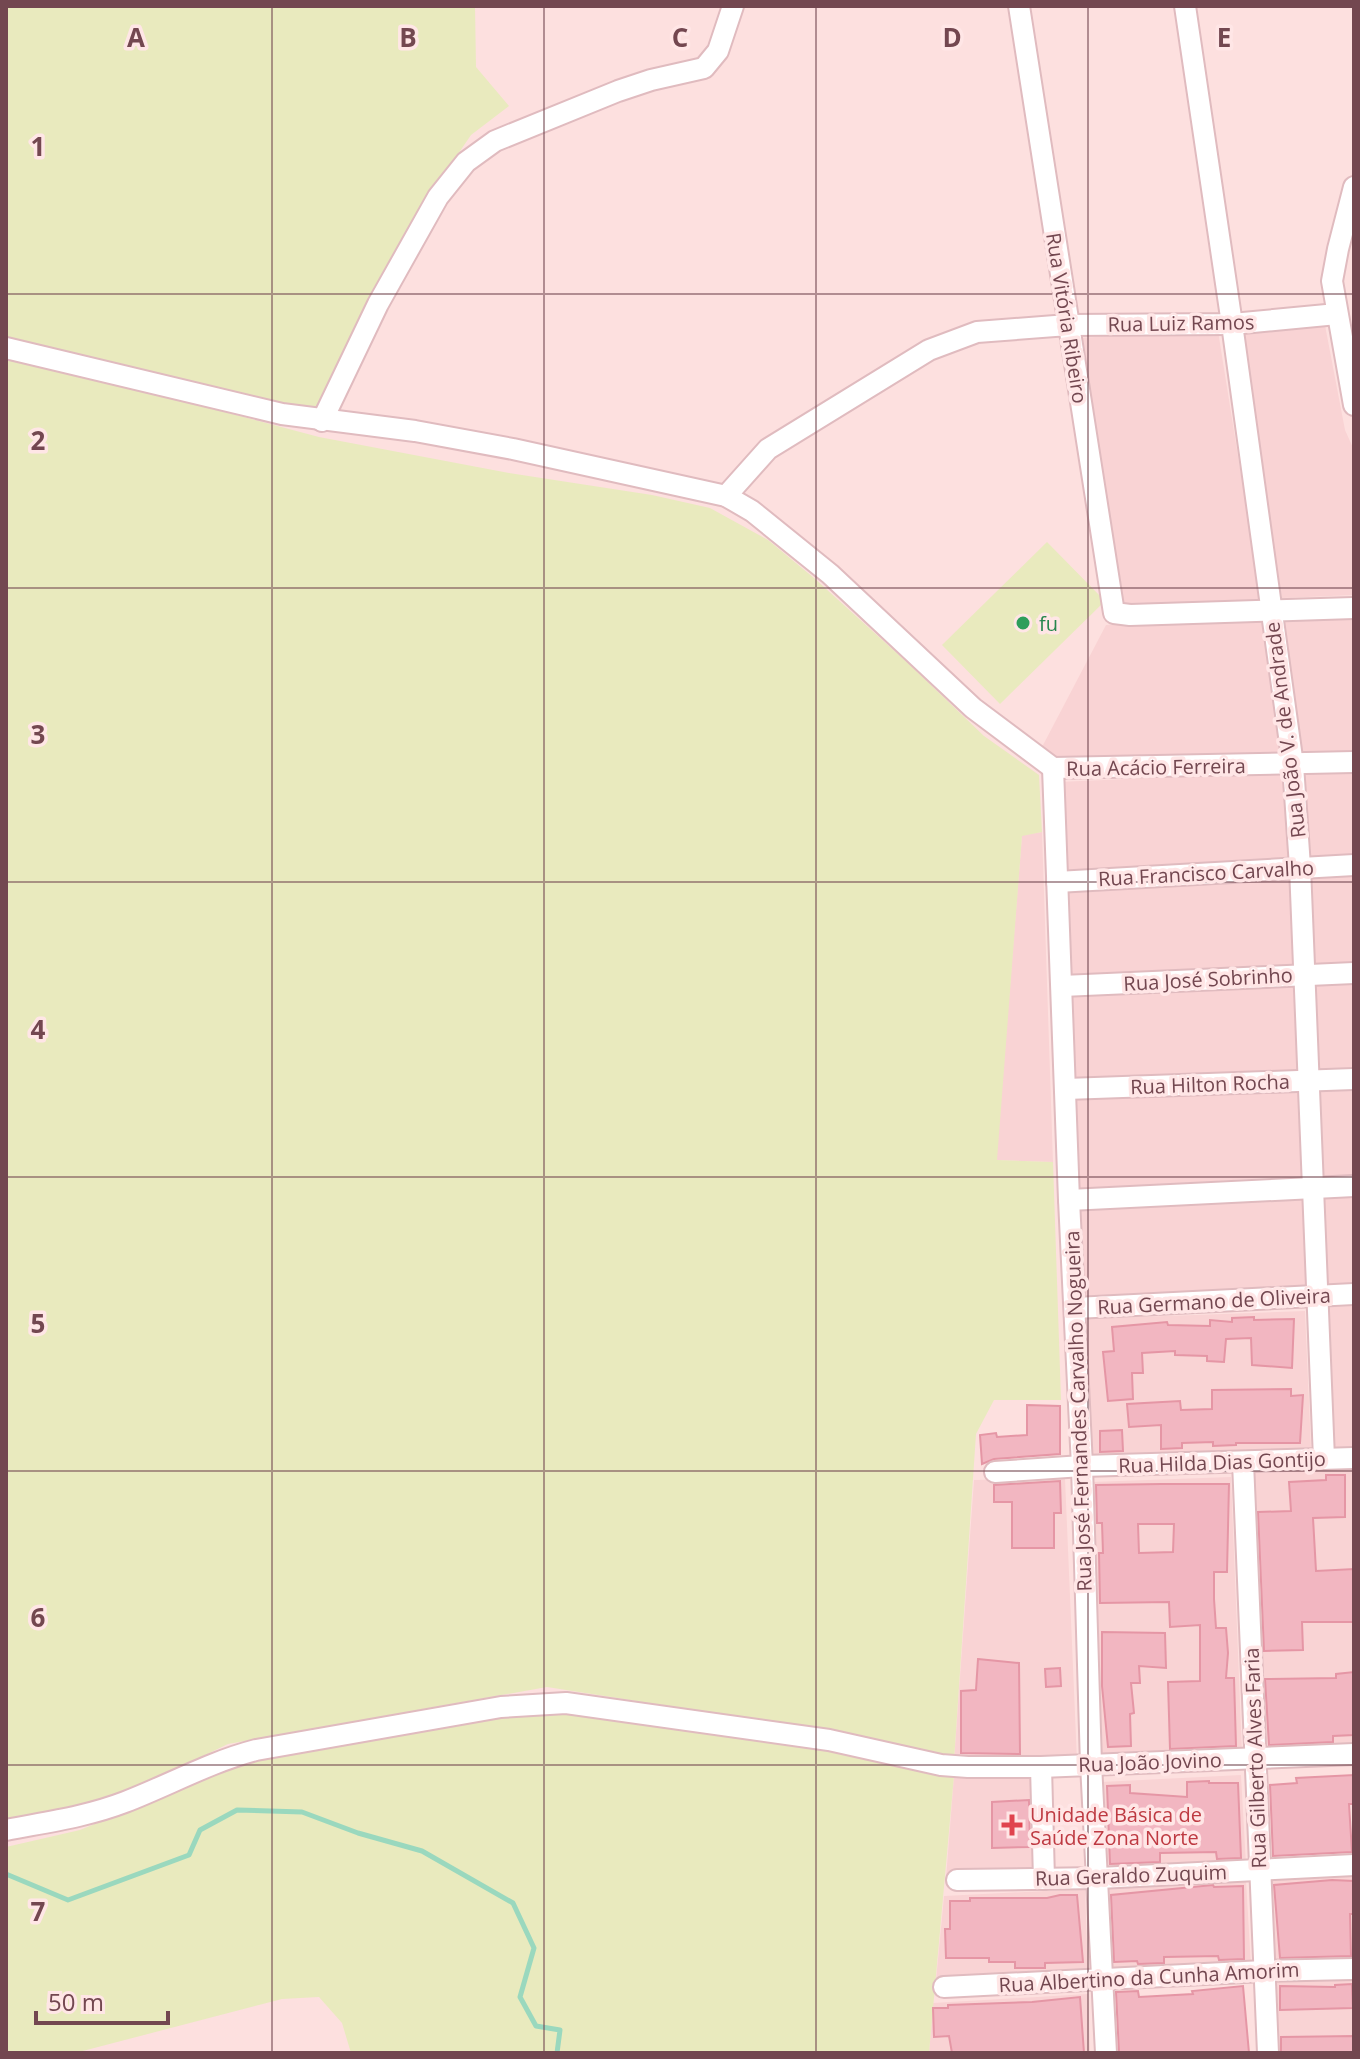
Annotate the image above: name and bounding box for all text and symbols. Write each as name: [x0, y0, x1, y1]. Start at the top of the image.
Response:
text: A: [127, 19, 145, 55]
text: B: [399, 19, 417, 55]
text: C: [672, 19, 688, 55]
text: D: [942, 19, 962, 55]
text: E: [1217, 19, 1231, 55]
text: 1: [31, 128, 45, 164]
street label: Rua Vitória Ribeiro: [1040, 231, 1094, 405]
street label: Rua Luiz Ramos: [1107, 308, 1255, 338]
text: 2: [31, 422, 46, 458]
place label: fu: [1039, 610, 1058, 637]
marker: fu: [1014, 614, 1032, 632]
street label: Rua João V. de Andrade: [1258, 620, 1312, 840]
text: 3: [31, 716, 45, 752]
street label: Rua Acácio Ferreira: [1066, 752, 1246, 782]
street label: Rua Francisco Carvalho: [1097, 854, 1315, 892]
street label: Rua José Sobrinho: [1123, 961, 1293, 997]
text: 4: [31, 1011, 46, 1047]
street label: Rua Hilton Rocha: [1130, 1068, 1290, 1100]
street label: Rua José Fernandes Carvalho Nogueira: [1058, 1230, 1098, 1592]
street label: Rua Germano de Oliveira: [1097, 1281, 1331, 1321]
text: 5: [31, 1305, 45, 1341]
street label: Rua Hilda Dias Gontijo: [1118, 1445, 1326, 1479]
text: 6: [31, 1599, 46, 1635]
street label: Rua Gilberto Alves Faria: [1238, 1647, 1272, 1869]
street label: Rua João Jovino: [1078, 1746, 1222, 1778]
place label: Unidade Básica de Saúde Zona Norte: [1030, 1801, 1202, 1851]
marker: Unidade Básica de Saúde Zona Norte: [1001, 1814, 1023, 1836]
street label: Rua Geraldo Zuquim: [1034, 1858, 1228, 1892]
text: 7: [31, 1893, 46, 1929]
street label: Rua Albertino da Cunha Amorim: [998, 1956, 1300, 1998]
scale bar: [36, 1975, 168, 2025]
text: 50 m: [48, 1985, 104, 2018]

